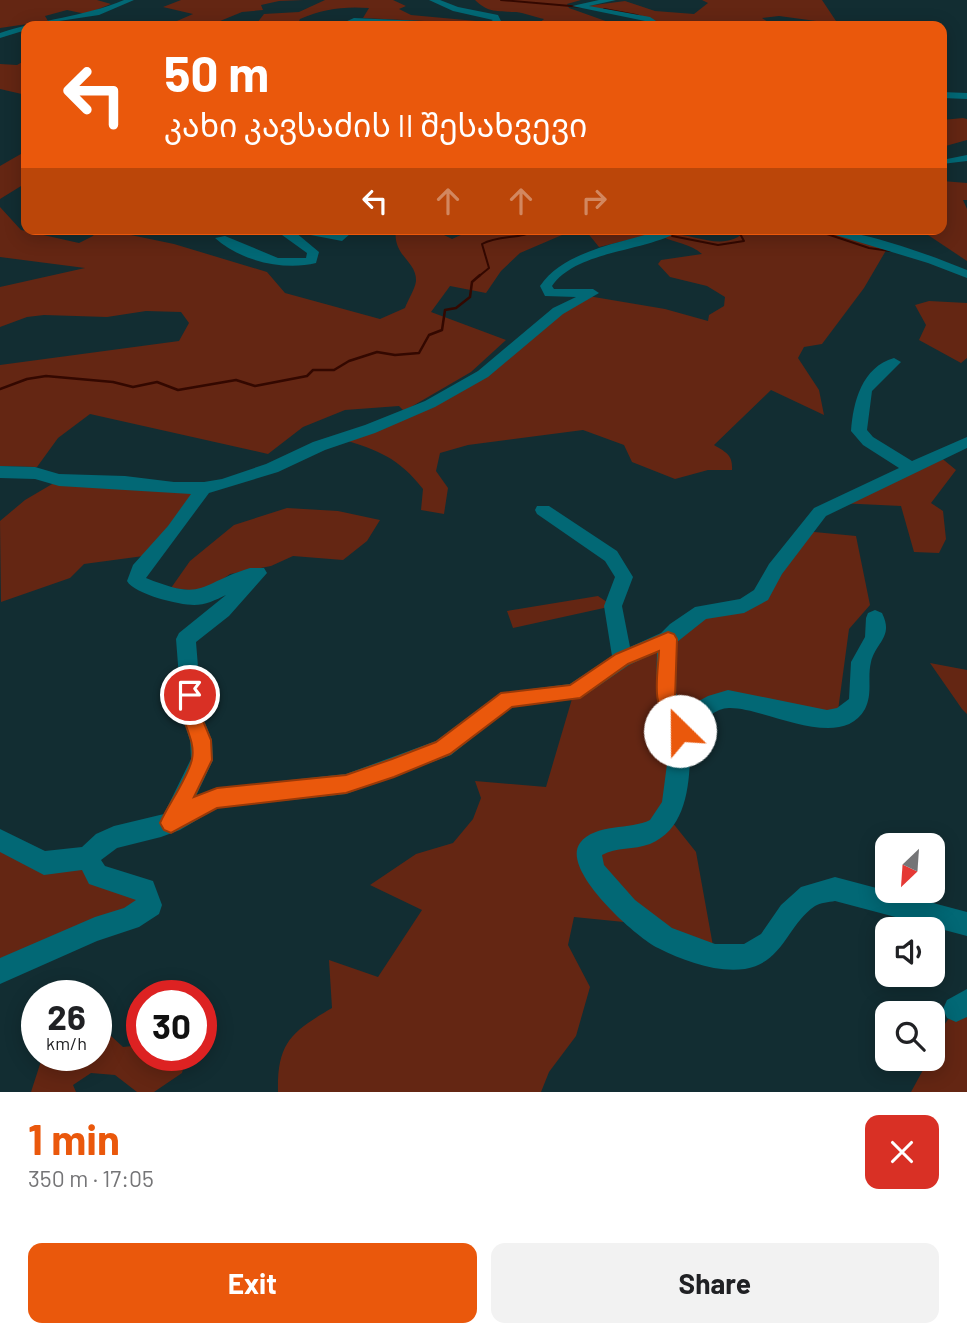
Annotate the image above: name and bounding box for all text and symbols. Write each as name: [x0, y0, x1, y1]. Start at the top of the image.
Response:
text: 50 m: [164, 43, 269, 102]
icon: left: [49, 49, 140, 140]
text: კახი კავსაძის II შესახვევი: [164, 105, 587, 143]
icon: left: [356, 182, 394, 220]
icon: ahead: [429, 182, 467, 220]
icon: ahead: [502, 182, 540, 220]
icon: right: [575, 182, 613, 220]
pin: [160, 665, 220, 725]
icon: arrive: [171, 676, 209, 714]
position arrow: [643, 694, 717, 768]
north arrow: [875, 833, 945, 903]
map controls: [875, 833, 945, 1071]
button: sound: [875, 917, 945, 987]
speed limit sign: 30: [126, 980, 217, 1071]
text: 26: [47, 995, 86, 1037]
button: search: [875, 1001, 945, 1071]
text: km/h: [46, 1032, 87, 1054]
text: 1 min: [28, 1113, 120, 1163]
button: close: [865, 1115, 939, 1189]
text: 350 m · 17:05: [28, 1164, 154, 1192]
button: Exit: [28, 1243, 477, 1323]
button: Share: [491, 1243, 939, 1323]

